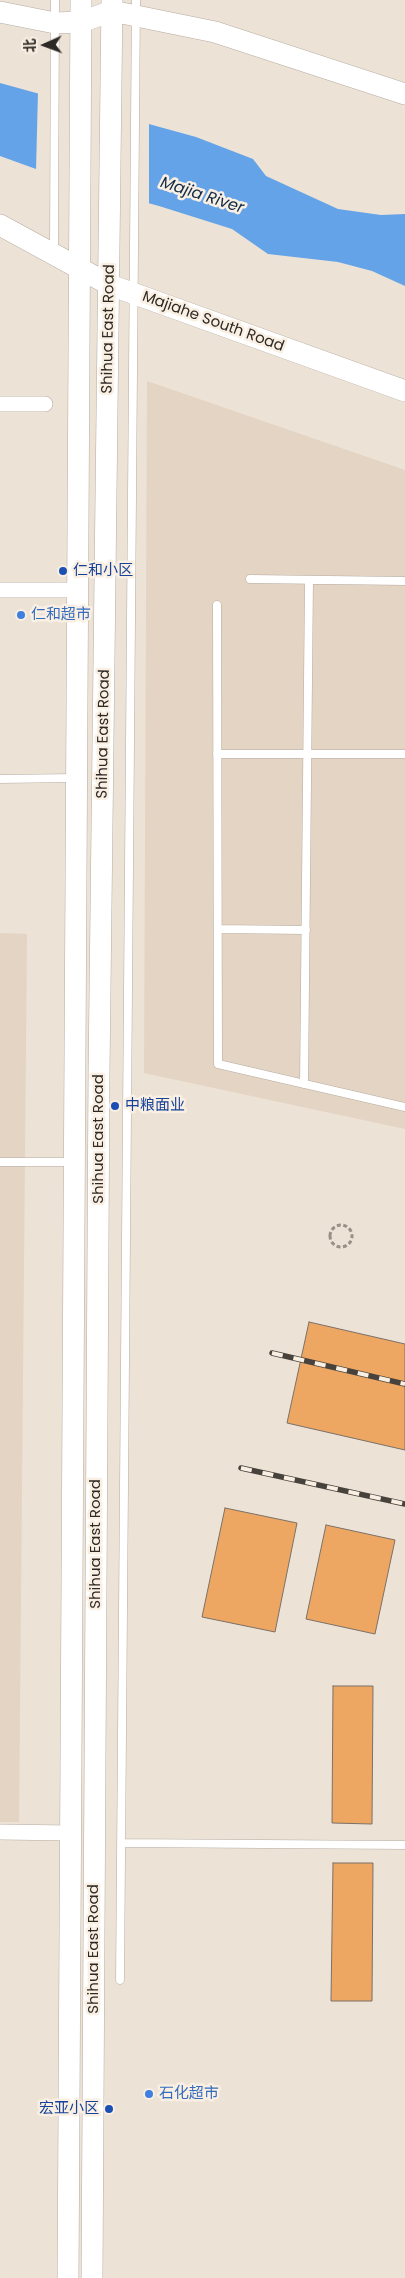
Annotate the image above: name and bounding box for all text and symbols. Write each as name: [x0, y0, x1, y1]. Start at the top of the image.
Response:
north arrow: [20, 20, 70, 70]
text: 北: [20, 38, 40, 53]
water label: Majia River: [158, 173, 246, 219]
street label: Shihua East Road: [99, 264, 119, 394]
street label: Majiahe South Road: [140, 288, 286, 356]
place label: 仁和小区: [73, 562, 133, 580]
marker: 仁和小区: [57, 565, 69, 577]
place label: 仁和超市: [31, 606, 91, 624]
marker: 仁和超市: [15, 609, 27, 621]
street label: Shihua East Road: [94, 669, 114, 799]
street label: Shihua East Road: [90, 1074, 108, 1204]
place label: 中粮面业: [125, 1097, 185, 1115]
marker: 中粮面业: [109, 1100, 121, 1112]
street label: Shihua East Road: [87, 1479, 105, 1609]
street label: Shihua East Road: [85, 1884, 103, 2014]
place label: 石化超市: [159, 2085, 219, 2103]
marker: 石化超市: [143, 2088, 155, 2100]
place label: 宏亚小区: [39, 2100, 99, 2118]
marker: 宏亚小区: [103, 2103, 115, 2115]

